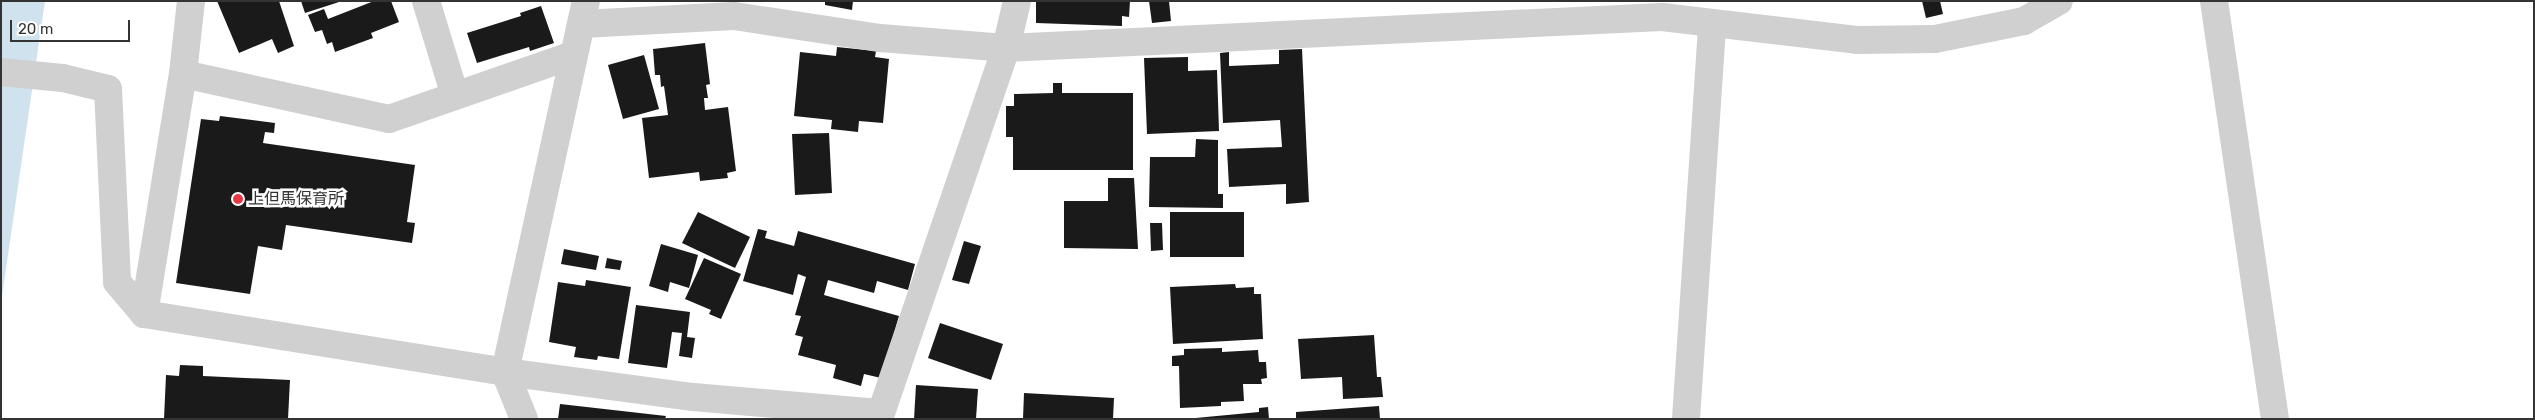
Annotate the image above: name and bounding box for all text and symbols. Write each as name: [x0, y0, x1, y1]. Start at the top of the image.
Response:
scale bar: [12, 10, 132, 42]
text: 20 m: [18, 20, 53, 38]
place label: 上但馬保育所: [248, 189, 344, 209]
marker: 上但馬保育所: [232, 193, 244, 205]

